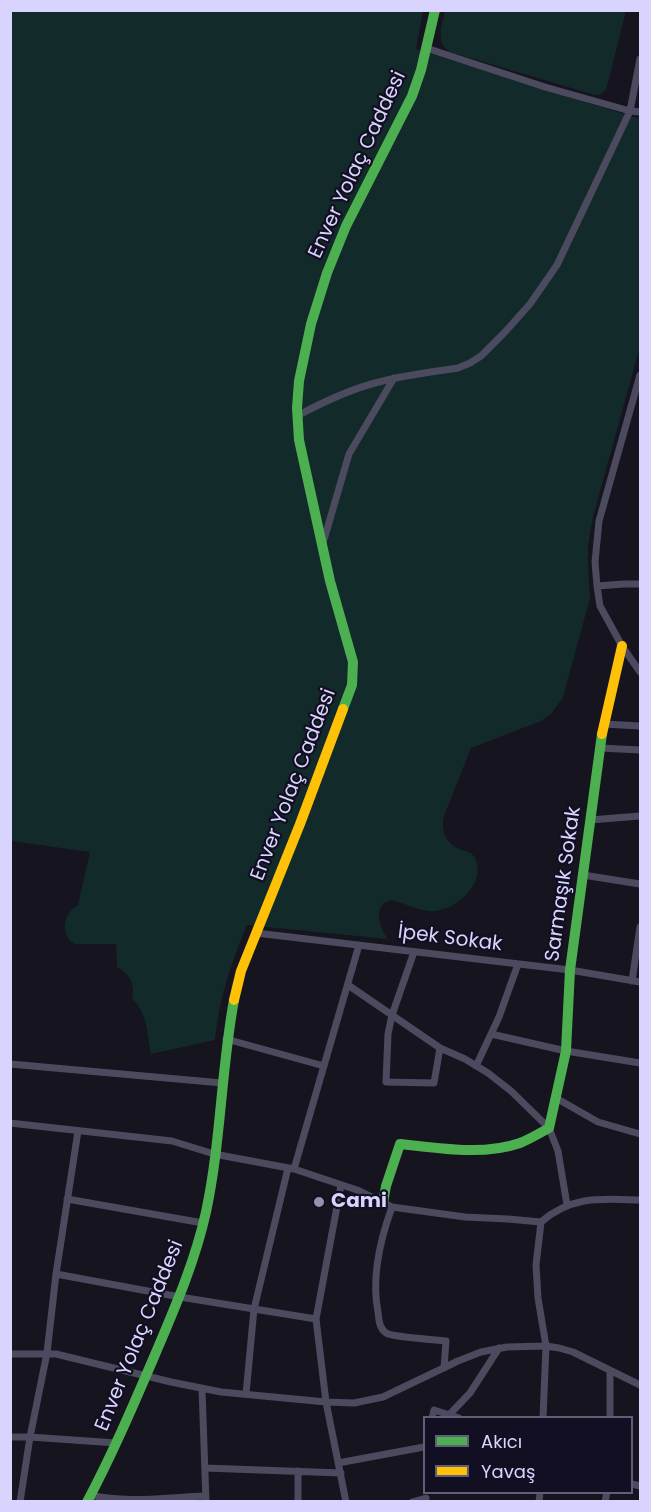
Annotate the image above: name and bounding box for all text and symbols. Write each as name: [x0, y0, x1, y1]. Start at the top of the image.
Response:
street label: Enver Yolaç Caddesi: [304, 68, 412, 262]
street label: Enver Yolaç Caddesi: [246, 686, 342, 884]
street label: Sarmaşık Sokak: [541, 805, 587, 963]
street label: İpek Sokak: [396, 921, 504, 957]
place label: Cami: [331, 1190, 387, 1214]
marker: Cami: [312, 1195, 326, 1209]
street label: Enver Yolaç Caddesi: [91, 1237, 189, 1435]
legend: [423, 1416, 633, 1494]
text: Akıcı: [481, 1429, 522, 1454]
text: Yavaş: [481, 1459, 535, 1484]

